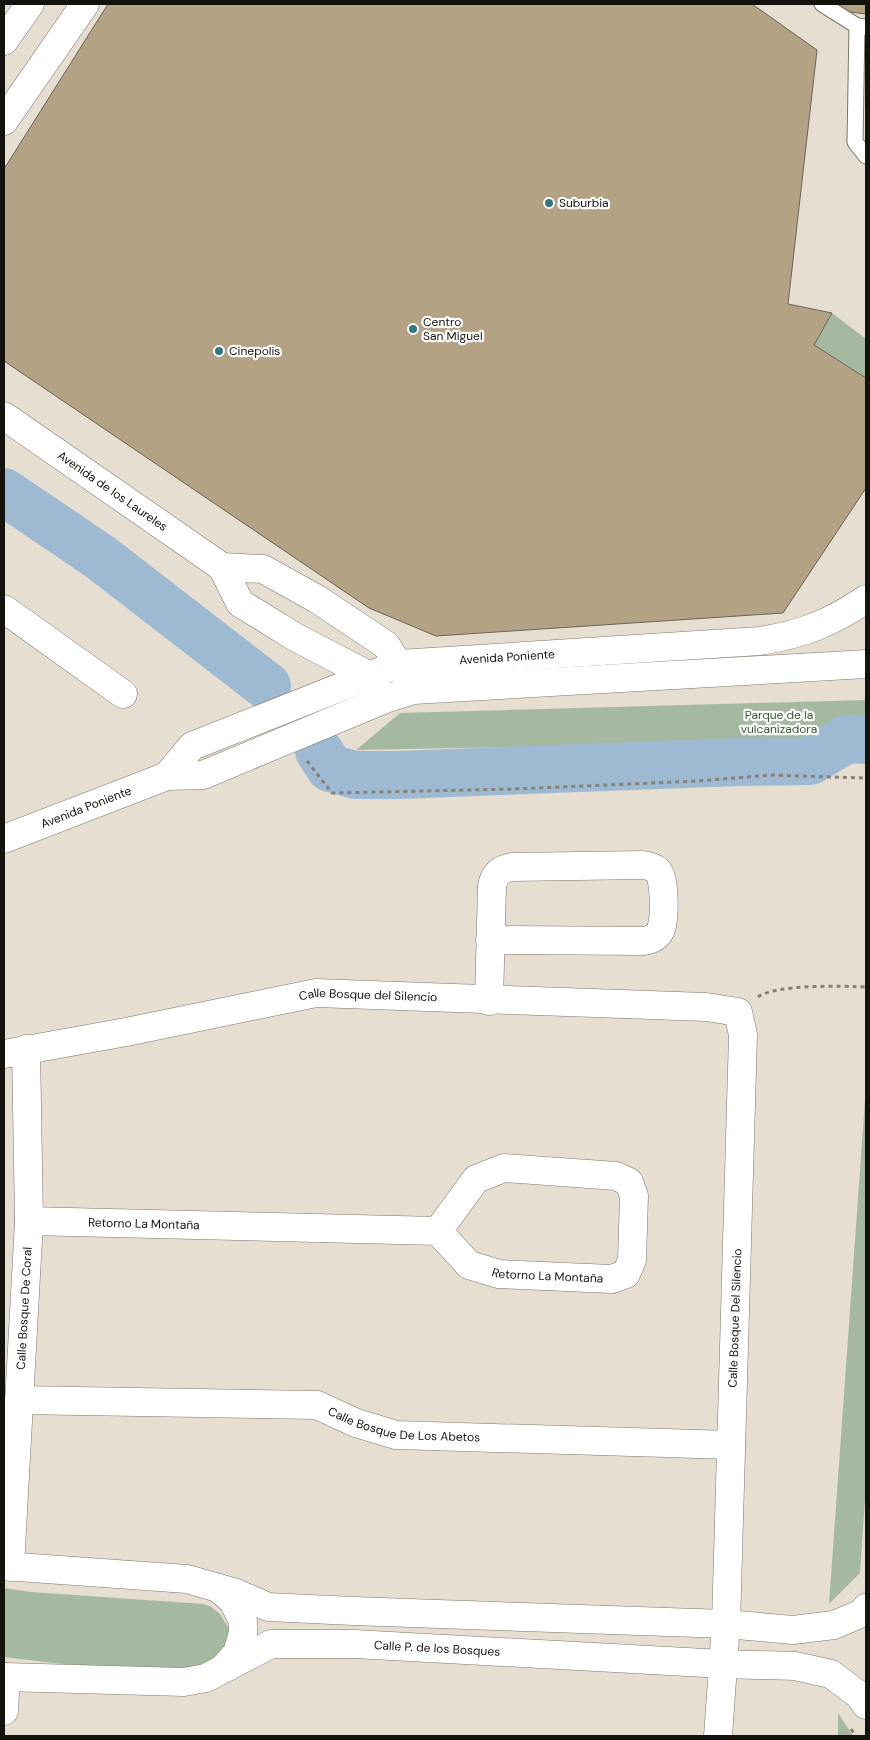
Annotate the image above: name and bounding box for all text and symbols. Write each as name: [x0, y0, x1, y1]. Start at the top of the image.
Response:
place label: Suburbia: [559, 195, 609, 211]
marker: Suburbia: [543, 197, 555, 209]
place label: Centro San Miguel: [423, 314, 483, 344]
marker: Centro San Miguel: [407, 323, 419, 335]
place label: Cinepolis: [229, 343, 280, 359]
marker: Cinepolis: [213, 345, 225, 357]
street label: Avenida de los Laureles: [54, 448, 171, 535]
street label: Avenida Poniente: [459, 646, 556, 668]
park label: Parque de la vulcanizadora: [741, 707, 817, 737]
street label: Avenida Poniente: [38, 782, 134, 832]
street label: Calle Bosque del Silencio: [297, 985, 438, 1005]
street label: Retorno La Montaña: [88, 1214, 200, 1233]
street label: Calle Bosque De Coral: [13, 1246, 36, 1370]
street label: Calle Bosque Del Silencio: [725, 1248, 745, 1388]
street label: Retorno La Montaña: [490, 1264, 604, 1287]
street label: Calle Bosque De Los Abetos: [325, 1403, 480, 1446]
street label: Calle P. de los Bosques: [373, 1637, 501, 1660]

